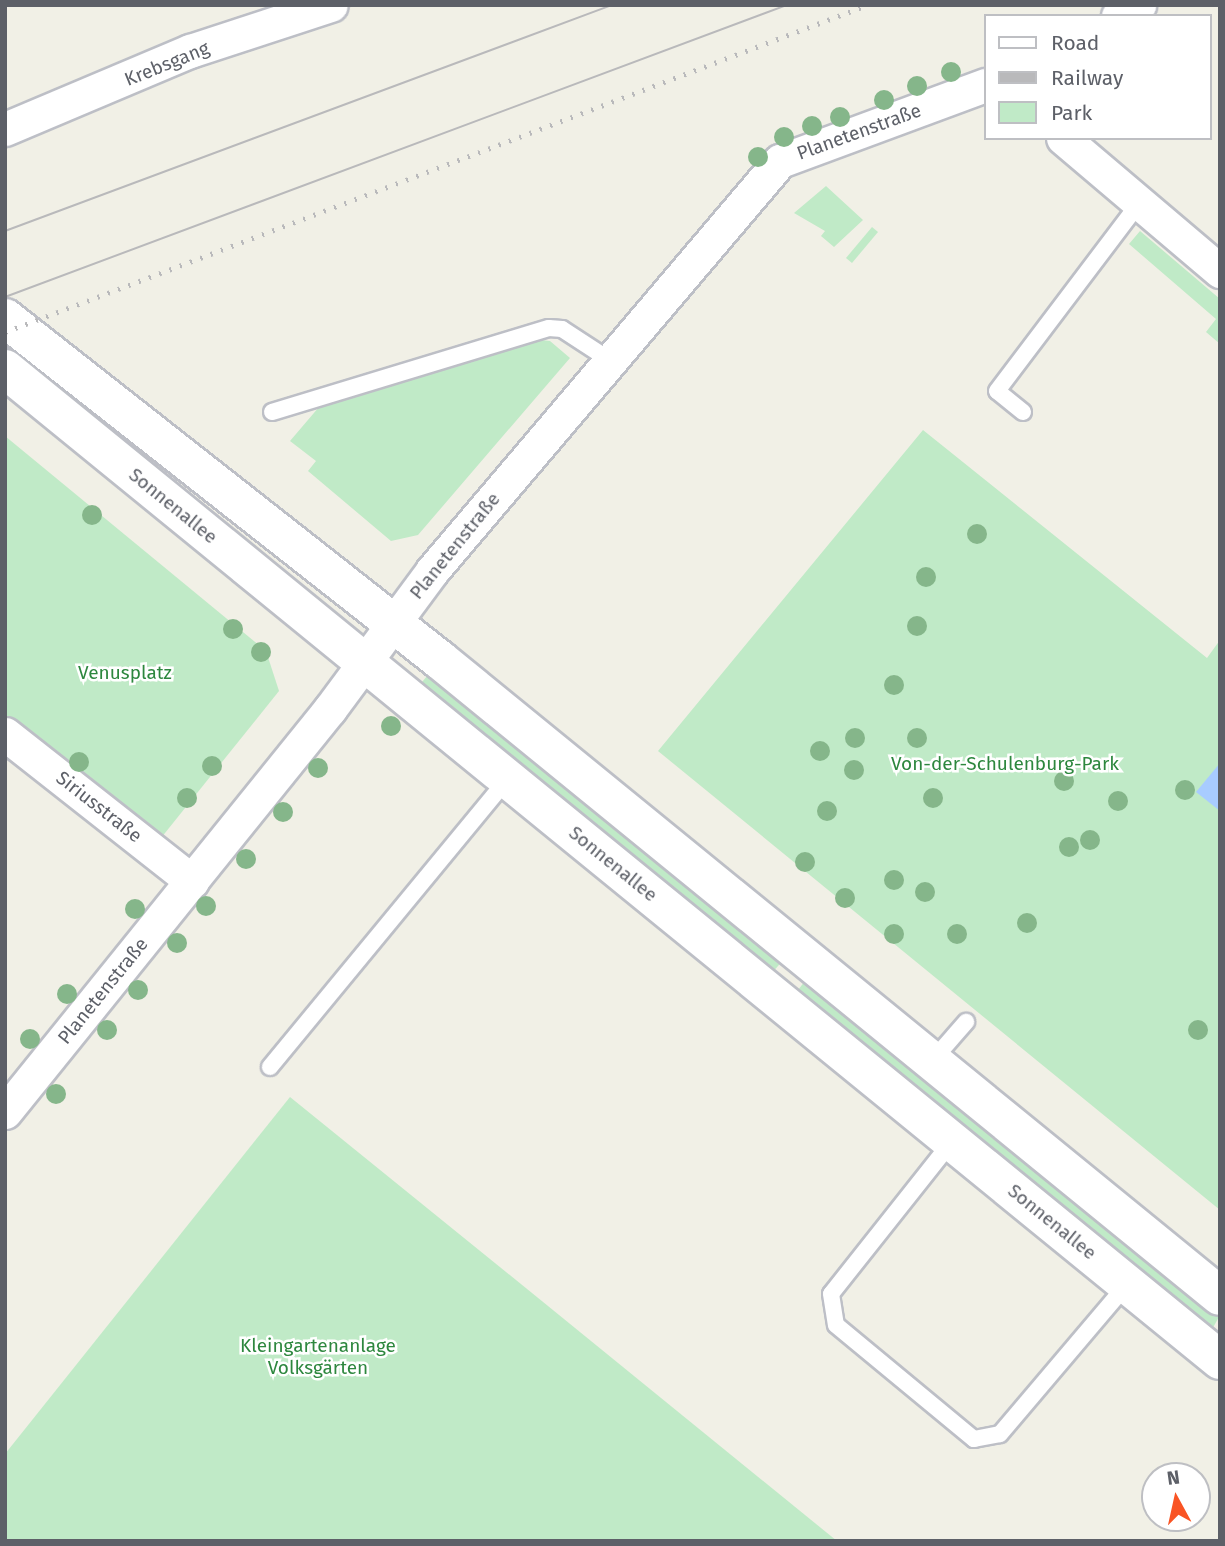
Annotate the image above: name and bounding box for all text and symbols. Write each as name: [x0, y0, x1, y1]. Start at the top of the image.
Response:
legend: [984, 14, 1211, 140]
text: Road: [1051, 30, 1099, 56]
street label: Krebsgang: [121, 37, 213, 91]
text: Railway: [1051, 65, 1123, 91]
street label: Planetenstraße: [794, 99, 924, 165]
text: Park: [1051, 100, 1092, 126]
street label: Sonnenallee: [124, 463, 222, 549]
street label: Planetenstraße: [405, 488, 505, 604]
park label: Venusplatz: [78, 662, 172, 684]
park label: Von-der-Schulenburg-Park: [891, 753, 1119, 775]
street label: Siriusstraße: [52, 766, 146, 848]
street label: Sonnenallee: [564, 821, 662, 907]
street label: Planetenstraße: [53, 933, 153, 1049]
street label: Sonnenallee: [1003, 1179, 1101, 1265]
park label: Kleingartenanlage Volksgärten: [240, 1335, 396, 1379]
north arrow: [1141, 1462, 1211, 1532]
text: N: [1165, 1465, 1181, 1490]

